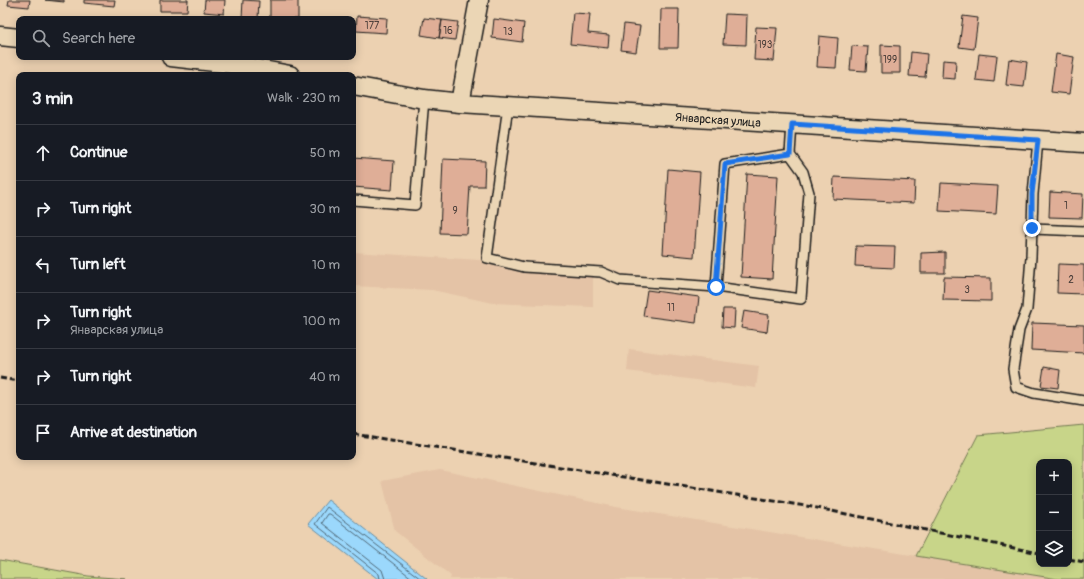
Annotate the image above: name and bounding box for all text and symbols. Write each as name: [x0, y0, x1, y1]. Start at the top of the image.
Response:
search box: [16, 16, 356, 60]
house number: 177: [365, 20, 380, 32]
house number: 16: [443, 25, 453, 37]
house number: 13: [503, 26, 513, 38]
icon: search: [30, 27, 52, 49]
text: Search here: [62, 29, 135, 48]
house number: 193: [758, 39, 773, 51]
house number: 199: [883, 54, 897, 66]
text: 3 min: [32, 88, 73, 109]
text: Walk · 230 m: [267, 90, 340, 106]
street label: Январская улица: [675, 110, 762, 131]
icon: ahead: [32, 142, 54, 164]
text: Continue: [70, 143, 128, 162]
text: 50 m: [310, 145, 340, 161]
icon: right: [32, 198, 54, 220]
text: Turn right: [70, 199, 131, 218]
house number: 1: [1064, 200, 1068, 212]
text: 30 m: [310, 201, 340, 217]
house number: 9: [452, 205, 458, 217]
route end: [1023, 219, 1041, 237]
icon: left: [32, 254, 54, 276]
text: Turn left: [70, 255, 126, 274]
text: 10 m: [312, 257, 340, 273]
house number: 2: [1068, 274, 1074, 286]
route start: [707, 278, 725, 296]
house number: 3: [964, 284, 970, 296]
house number: 11: [667, 302, 675, 314]
text: Turn right: [70, 303, 131, 322]
icon: right: [32, 310, 54, 332]
text: 100 m: [303, 313, 340, 329]
text: Январская улица: [70, 322, 163, 338]
icon: right: [32, 366, 54, 388]
text: Turn right: [70, 367, 131, 386]
text: 40 m: [309, 369, 340, 385]
icon: arrive: [32, 422, 54, 444]
text: Arrive at destination: [70, 423, 197, 442]
map controls: [1036, 459, 1072, 567]
button: +: [1036, 459, 1072, 495]
button: −: [1036, 495, 1072, 531]
button: layers: [1036, 531, 1072, 567]

